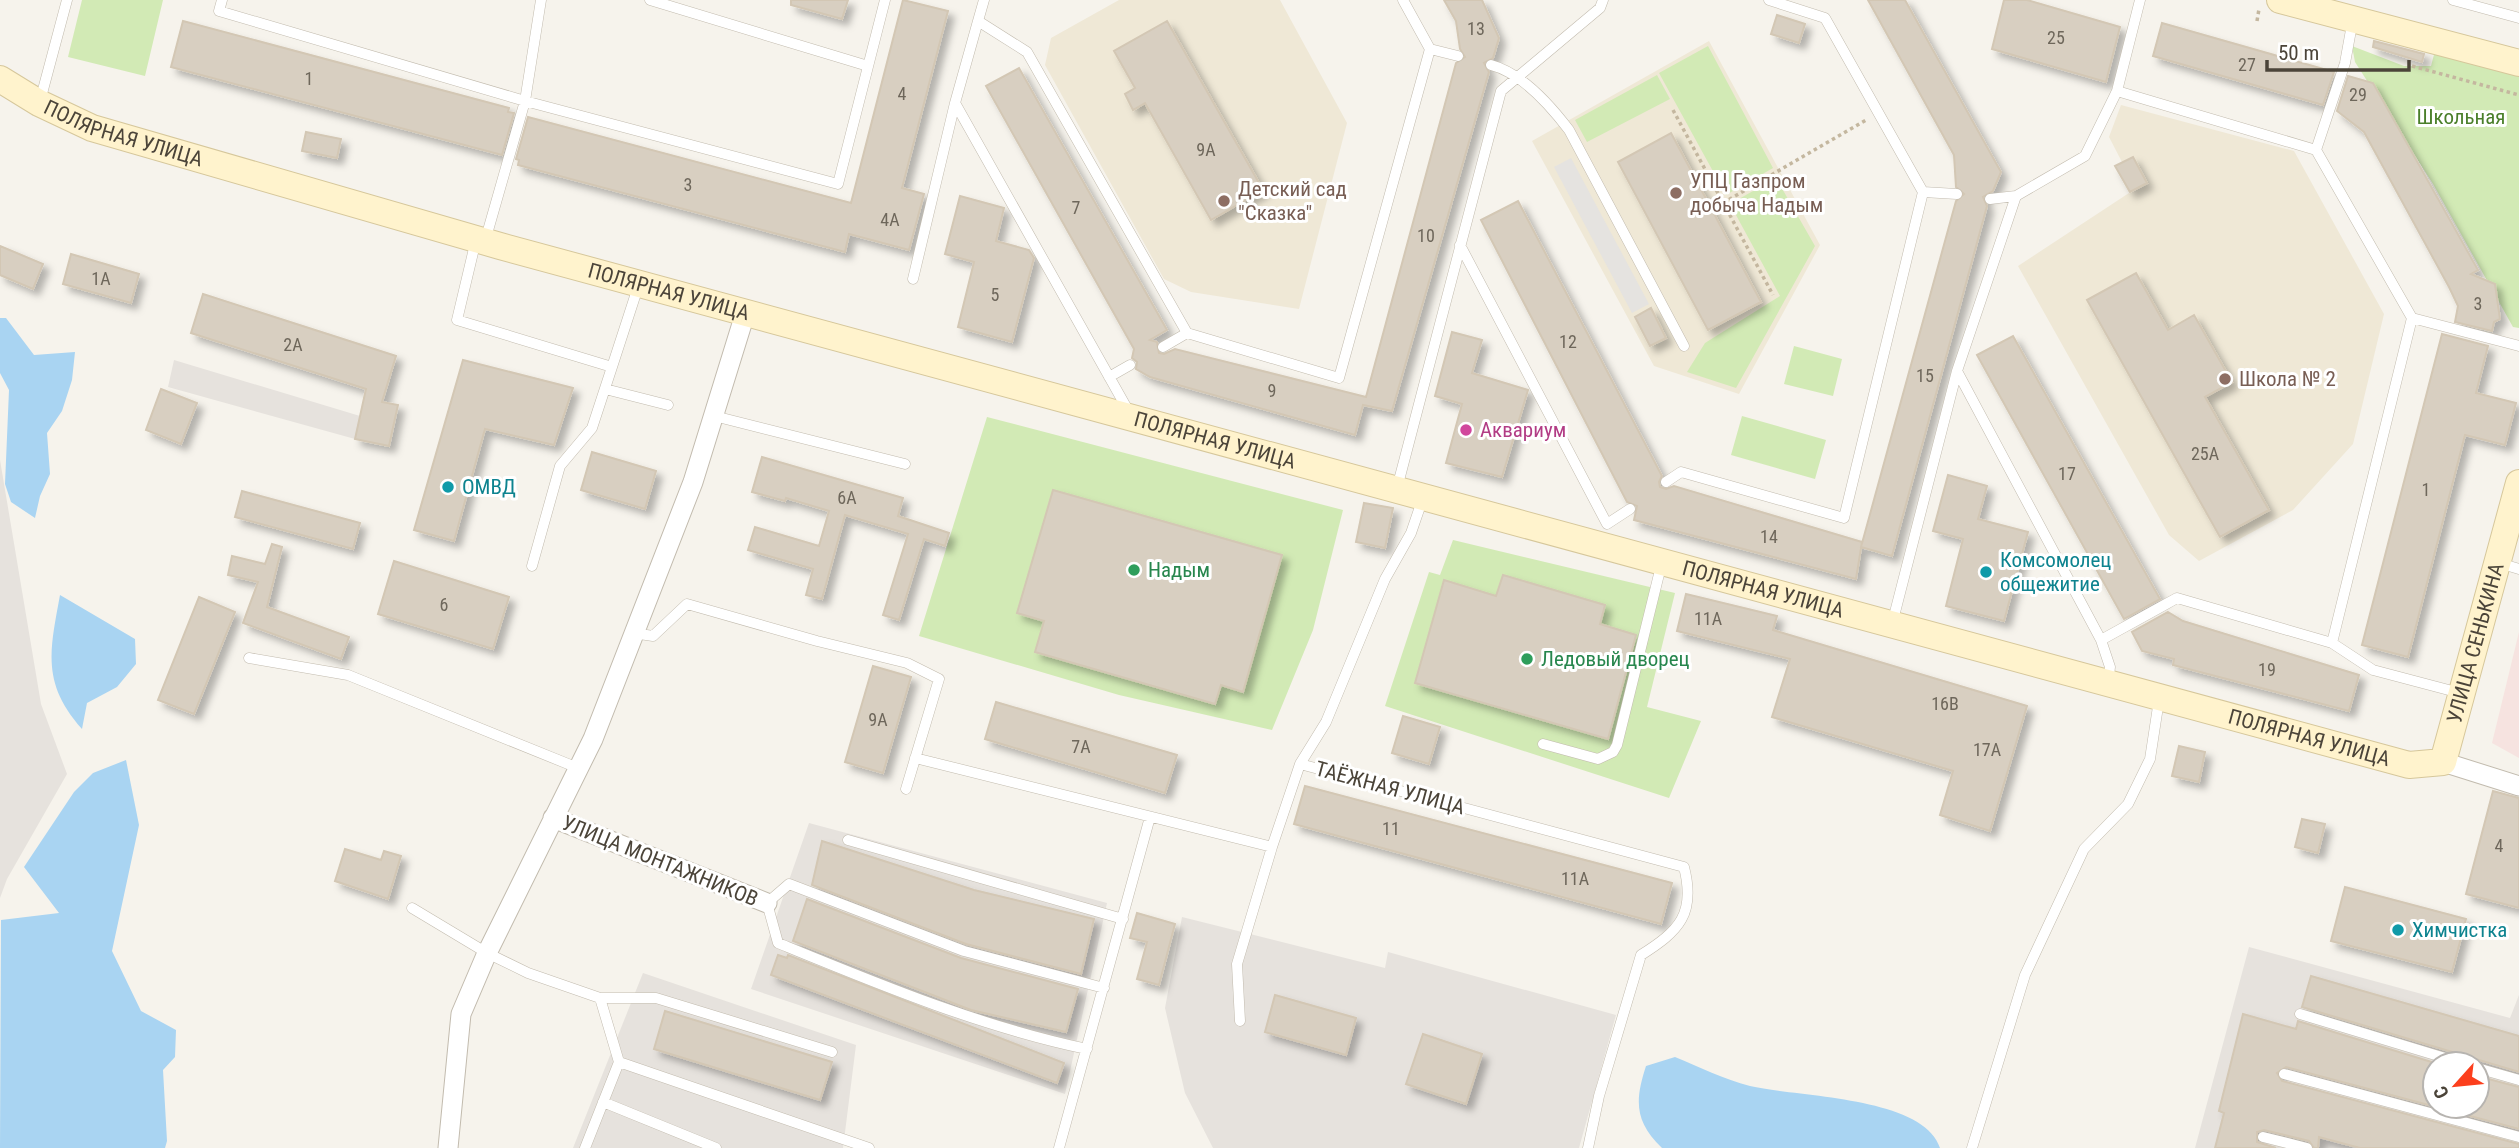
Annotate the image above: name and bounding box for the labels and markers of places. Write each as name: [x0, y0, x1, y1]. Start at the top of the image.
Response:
place label: УПЦ Газпром добыча Надым: [1690, 169, 1823, 217]
place label: Детский сад "Сказка": [1238, 177, 1347, 225]
marker: УПЦ Газпром добыча Надым: [1668, 185, 1684, 201]
marker: Детский сад "Сказка": [1216, 193, 1232, 209]
place label: Школа № 2: [2239, 367, 2336, 391]
marker: Школа № 2: [2217, 371, 2233, 387]
place label: Аквариум: [1480, 418, 1566, 442]
marker: Аквариум: [1458, 422, 1474, 438]
place label: ОМВД: [462, 475, 516, 499]
marker: ОМВД: [440, 479, 456, 495]
place label: Комсомолец общежитие: [2000, 548, 2111, 596]
place label: Надым: [1148, 558, 1210, 582]
marker: Надым: [1126, 562, 1142, 578]
marker: Комсомолец общежитие: [1978, 564, 1994, 580]
place label: Ледовый дворец: [1541, 647, 1690, 671]
marker: Ледовый дворец: [1519, 651, 1535, 667]
place label: Химчистка: [2412, 918, 2507, 942]
marker: Химчистка: [2390, 922, 2406, 938]

